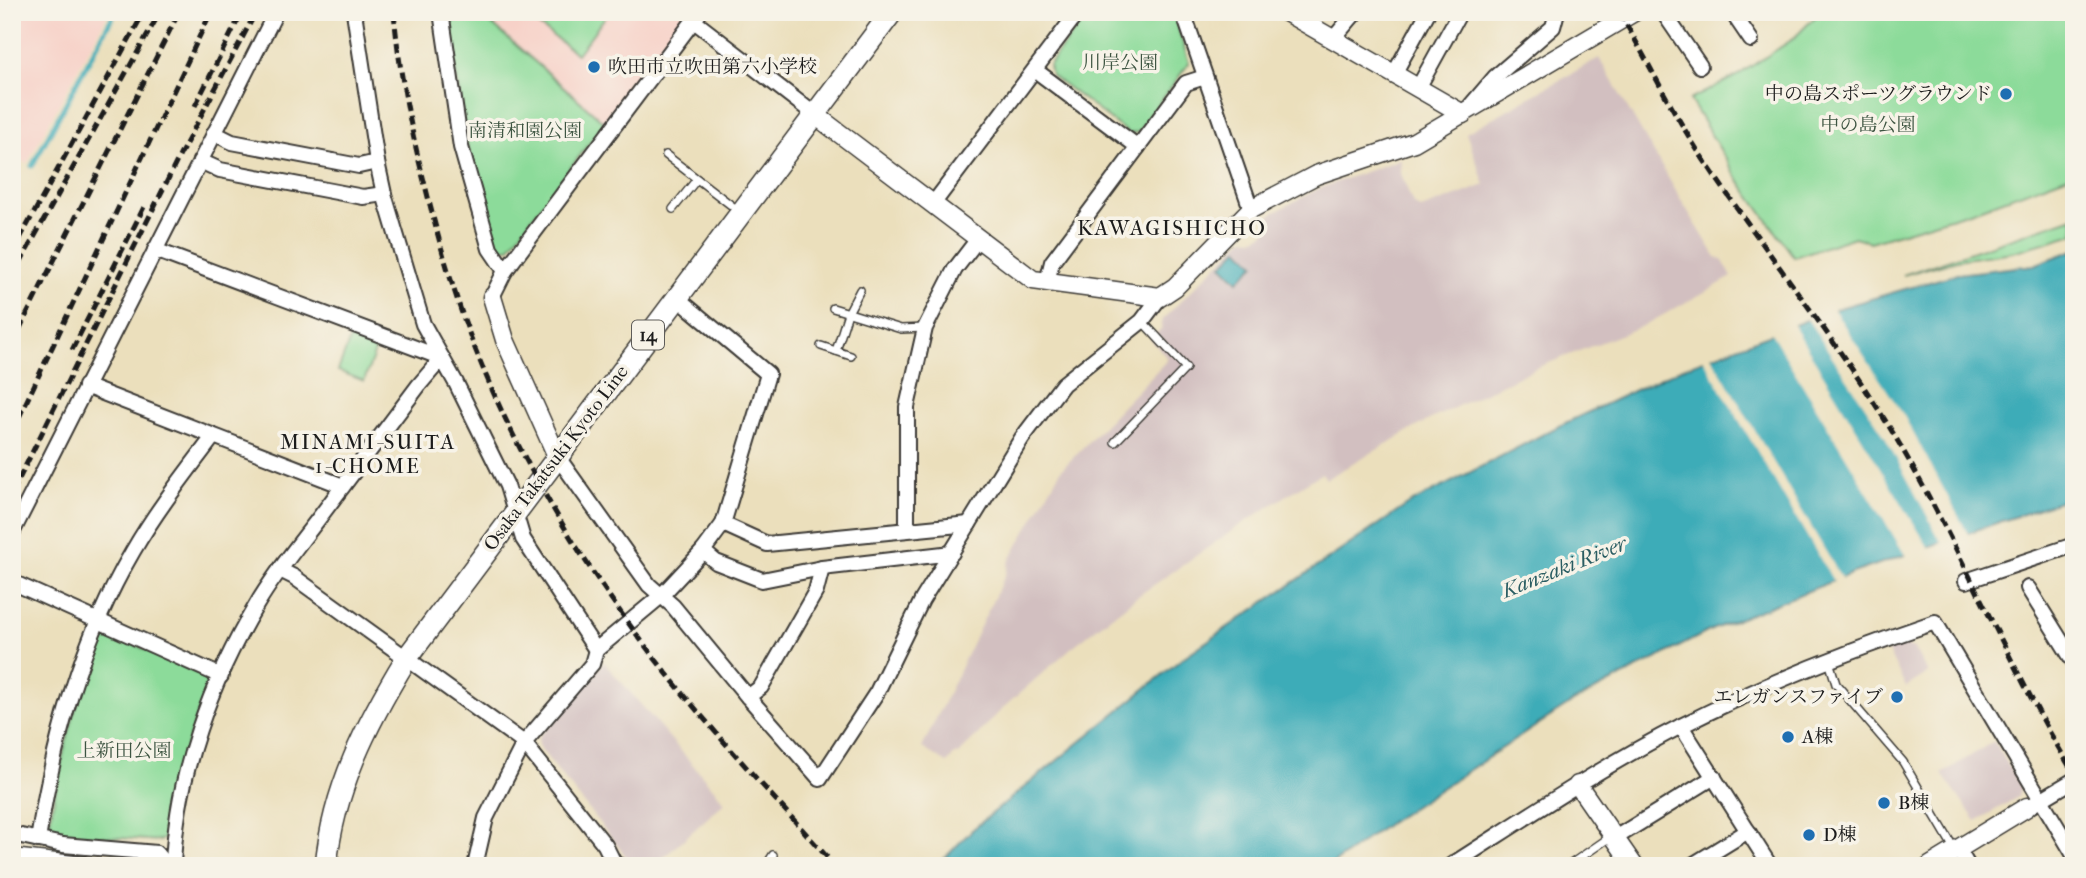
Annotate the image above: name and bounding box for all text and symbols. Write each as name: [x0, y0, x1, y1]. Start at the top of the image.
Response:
park label: 川岸公園: [1082, 52, 1158, 74]
place label: 吹田市立吹田第六小学校: [608, 56, 817, 78]
marker: 吹田市立吹田第六小学校: [586, 59, 602, 75]
place label: 中の島スポーツグラウンド: [1765, 83, 1992, 105]
marker: 中の島スポーツグラウンド: [1998, 86, 2014, 102]
park label: 中の島公園: [1820, 114, 1916, 136]
park label: 南清和園公園: [468, 120, 582, 142]
district label: KAWAGISHICHO: [1077, 216, 1267, 240]
road number: 14: [632, 320, 664, 349]
street label: Osaka Takatsuki Kyoto Line: [479, 361, 633, 555]
district label: MINAMI-SUITA 1-CHOME: [280, 430, 456, 478]
water label: Kanzaki River: [1496, 530, 1631, 604]
place label: エレガンスファイブ: [1714, 686, 1883, 708]
marker: エレガンスファイブ: [1889, 689, 1905, 705]
place label: A棟: [1801, 726, 1833, 748]
marker: A棟: [1780, 729, 1796, 745]
park label: 上新田公園: [76, 740, 172, 762]
place label: B棟: [1898, 792, 1929, 814]
marker: B棟: [1876, 795, 1892, 811]
place label: D棟: [1823, 824, 1857, 846]
marker: D棟: [1801, 827, 1817, 843]

